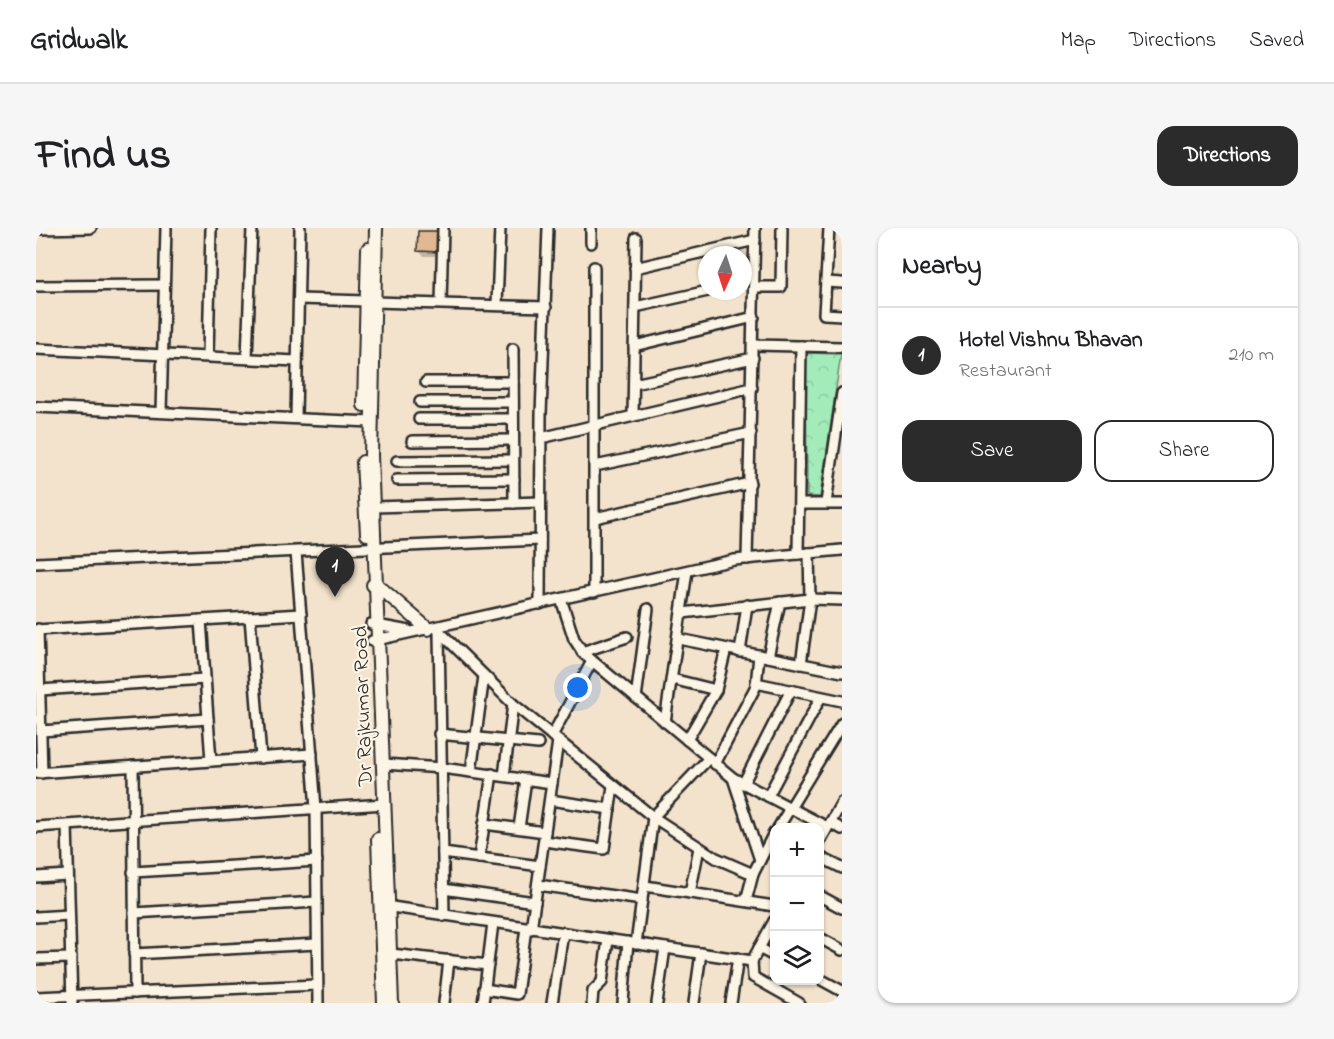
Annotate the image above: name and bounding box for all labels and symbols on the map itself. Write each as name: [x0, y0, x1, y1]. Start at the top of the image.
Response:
north arrow: [698, 246, 752, 300]
pin: 1: [316, 548, 354, 597]
street label: Dr Rajkumar Road: [346, 625, 382, 788]
your location: [563, 673, 592, 702]

